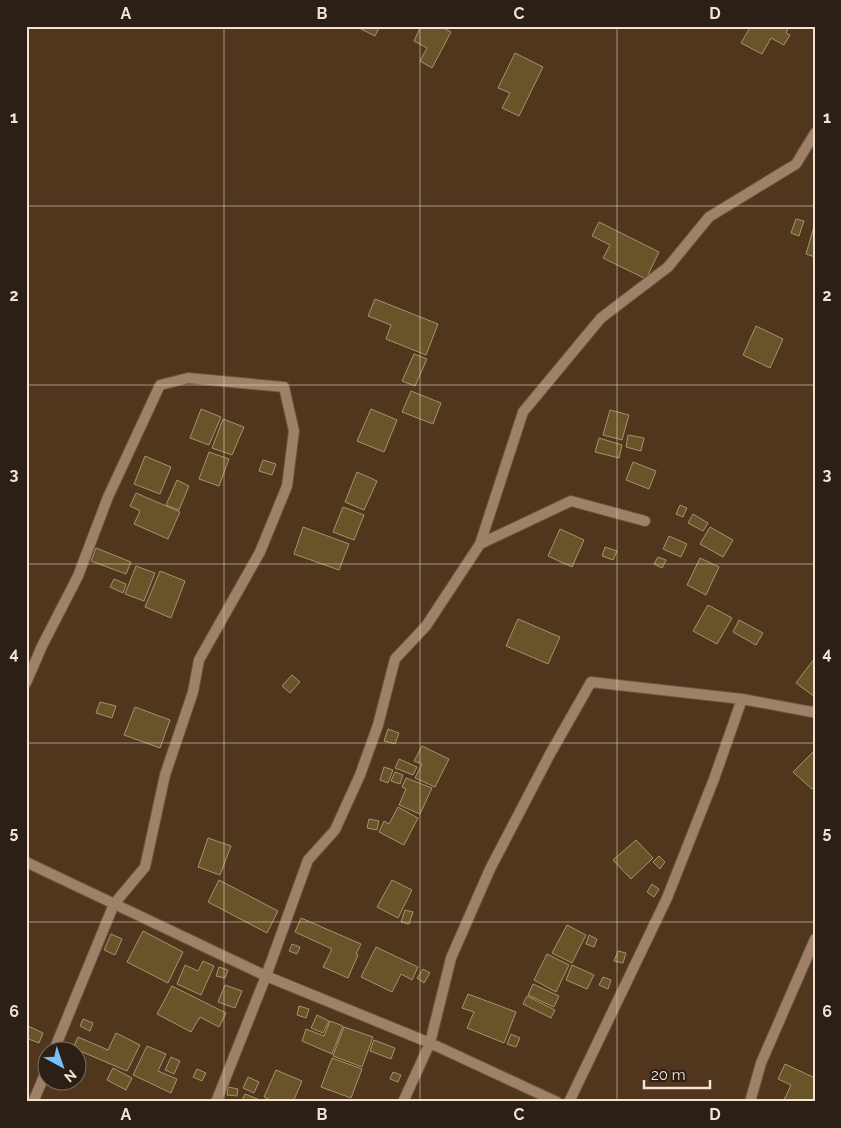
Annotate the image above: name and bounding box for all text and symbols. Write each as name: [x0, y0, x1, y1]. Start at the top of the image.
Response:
text: A: [121, 4, 132, 23]
text: B: [317, 4, 328, 23]
text: C: [514, 4, 525, 23]
text: D: [709, 4, 721, 23]
text: 1: [10, 108, 18, 127]
text: 1: [823, 108, 831, 127]
text: 2: [9, 286, 19, 305]
text: 2: [822, 286, 832, 305]
text: 3: [10, 465, 19, 484]
text: 3: [823, 465, 832, 484]
text: 4: [9, 644, 19, 663]
text: 4: [822, 644, 832, 663]
text: 5: [10, 823, 19, 842]
text: 5: [823, 823, 832, 842]
text: 6: [9, 1002, 19, 1021]
text: 6: [822, 1002, 832, 1021]
north arrow: [38, 1040, 88, 1090]
scale bar: [644, 1058, 710, 1090]
text: N: [61, 1066, 80, 1086]
text: 20 m: [651, 1066, 686, 1084]
text: A: [121, 1105, 132, 1124]
text: B: [317, 1105, 328, 1124]
text: C: [514, 1105, 525, 1124]
text: D: [709, 1105, 721, 1124]

